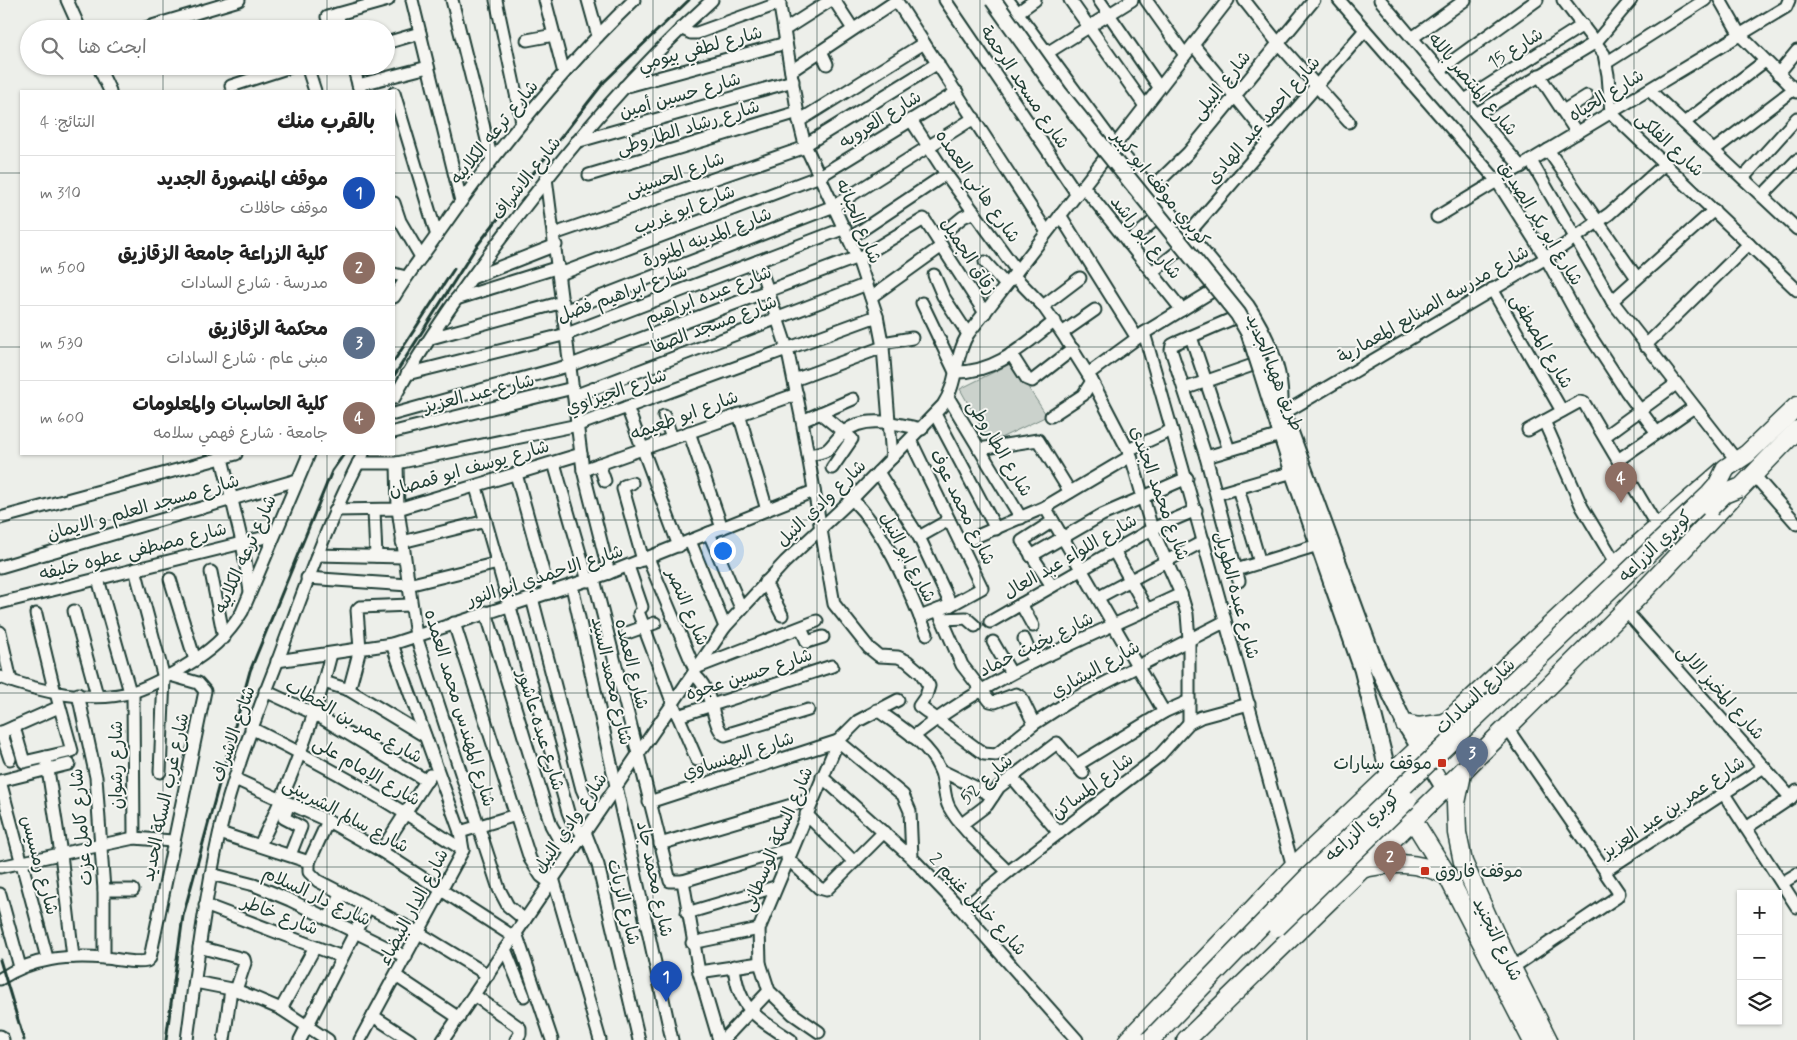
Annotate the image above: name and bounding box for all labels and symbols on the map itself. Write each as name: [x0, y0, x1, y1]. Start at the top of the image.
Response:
street label: شارع لطفي بيومي: [635, 21, 766, 80]
street label: شارع مسجد الرحمة: [974, 21, 1074, 154]
street label: شارع 15: [1483, 22, 1548, 75]
street label: شارع المنتصر بالله: [1422, 28, 1522, 141]
street label: شارع البيلى: [1187, 46, 1257, 125]
street label: شارع احمد عبد الهادى: [1201, 51, 1326, 190]
street label: شارع الحياه: [1564, 64, 1649, 128]
street label: شارع حسين أمين: [617, 67, 744, 125]
street label: شارع ترعه الكلابيه: [445, 75, 544, 190]
street label: شارع العروبه: [835, 85, 926, 155]
street label: شارع رشاد الطاروطى: [614, 95, 763, 161]
street label: شارع الفلكى: [1630, 107, 1709, 183]
street label: كوبري موقف ابو كبير: [1105, 124, 1215, 252]
street label: شارع هاني العمده: [927, 125, 1025, 250]
street label: شارع الاشراف: [487, 132, 567, 225]
street label: شارع الحسينى: [623, 147, 728, 203]
street label: شارع ابو بكر الصديق: [1492, 157, 1588, 290]
street label: شارع الجبانه: [829, 175, 887, 268]
street label: شارع ابو غريب: [630, 180, 739, 240]
street label: شارع ابو راشد: [1104, 191, 1186, 285]
street label: شارع المدينه المنورة: [639, 202, 776, 274]
street label: زقاق الجميل: [934, 213, 1002, 300]
street label: شارع مدرسه الصنايع المعمارية: [1333, 240, 1534, 370]
street label: شارع ابراهيم فضل: [554, 259, 691, 330]
street label: شارع عبده ابراهيم: [641, 261, 776, 332]
street label: شارع مسجد الصفا: [648, 290, 781, 360]
street label: شارع المصطفى: [1504, 290, 1578, 393]
street label: طريق ههيا الجديد: [1239, 310, 1309, 435]
street label: شارع الجيزاوي: [562, 363, 670, 420]
street label: شارع عبد العزيز: [419, 369, 537, 420]
street label: شارع ابو طعيمه: [627, 385, 742, 447]
street label: شارع الطاروطى: [961, 396, 1038, 502]
street label: شارع محمد الجندى: [1124, 423, 1195, 564]
street label: شارع يوسف ابو قمصان: [386, 435, 552, 503]
street label: شارع محمد عوف: [924, 446, 1000, 569]
street label: شارع وادي النيل: [771, 455, 872, 553]
pin: 4: [1605, 462, 1637, 503]
street label: شارع مسجد العلم و الايمان: [44, 469, 243, 548]
street label: شارع ترعه الكلابيه: [209, 491, 283, 618]
street label: كوبري الزراعه: [1613, 505, 1698, 588]
street label: شارع ابو النيل: [873, 508, 941, 607]
street label: شارع اللواء عبد العال: [999, 509, 1142, 605]
street label: شارع مصطفى عطوه خليفه: [37, 517, 229, 587]
street label: شارع عبده الطويل: [1207, 529, 1265, 662]
your location: [710, 538, 736, 564]
street label: شارع الاحمدي ابو النور: [462, 539, 627, 613]
street label: شارع النصر: [659, 563, 714, 649]
street label: شارع المهندس محمد العمده: [418, 607, 501, 810]
street label: شارع بخيت حماد: [975, 607, 1098, 683]
street label: شارع محمد السيد: [585, 615, 637, 748]
street label: شارع العمده: [608, 616, 654, 712]
street label: شارع البشاري: [1046, 635, 1145, 704]
street label: شارع المخبز الالى: [1671, 640, 1769, 745]
street label: شارع حسين عجوه: [683, 643, 816, 707]
street label: شارع السادات: [1430, 653, 1521, 740]
street label: شارع عبده عاشور: [510, 665, 570, 794]
street label: شارع عمر بن الخطاب: [281, 674, 426, 770]
street label: شارع الاشراف: [206, 683, 262, 786]
street label: شارع غرب السكة الحديد: [136, 711, 196, 884]
street label: شارع رشوان: [105, 721, 129, 809]
street label: شارع البهنساوي: [679, 727, 797, 785]
street label: شارع الإمام على: [308, 731, 425, 813]
pin: 3: [1456, 737, 1488, 778]
street label: شارع المساكن: [1046, 748, 1139, 826]
street label: شارع 52: [955, 749, 1019, 810]
street label: شارع عمر بن عبد العزيز: [1595, 751, 1750, 866]
place label: موقف سيارات: [1333, 752, 1432, 776]
marker: موقف سيارات: [1436, 757, 1448, 769]
street label: شارع السكة الوسطانى: [737, 763, 819, 916]
street label: شارع كامل عزت: [65, 767, 99, 887]
street label: شارع وادي النيل: [528, 769, 613, 879]
street label: شارع سالم الشربينى: [278, 773, 413, 860]
street label: كوبري الزراعه: [1320, 786, 1406, 868]
street label: شارع رمسيس: [14, 813, 64, 918]
street label: شارع محمد جاد: [630, 819, 678, 939]
pin: 2: [1374, 841, 1406, 882]
street label: شارع الدار البيضاء: [373, 845, 455, 970]
street label: شارع خليل غنيم 2: [922, 848, 1031, 962]
street label: شارع الزيات: [601, 857, 645, 948]
place label: موقف فاروق: [1435, 860, 1523, 884]
street label: شارع دار السلام: [258, 861, 375, 933]
marker: موقف فاروق: [1419, 865, 1431, 877]
street label: شارع خاطر: [236, 890, 321, 941]
street label: شارع التجنيد: [1466, 894, 1528, 985]
pin: 1: [650, 961, 682, 1002]

